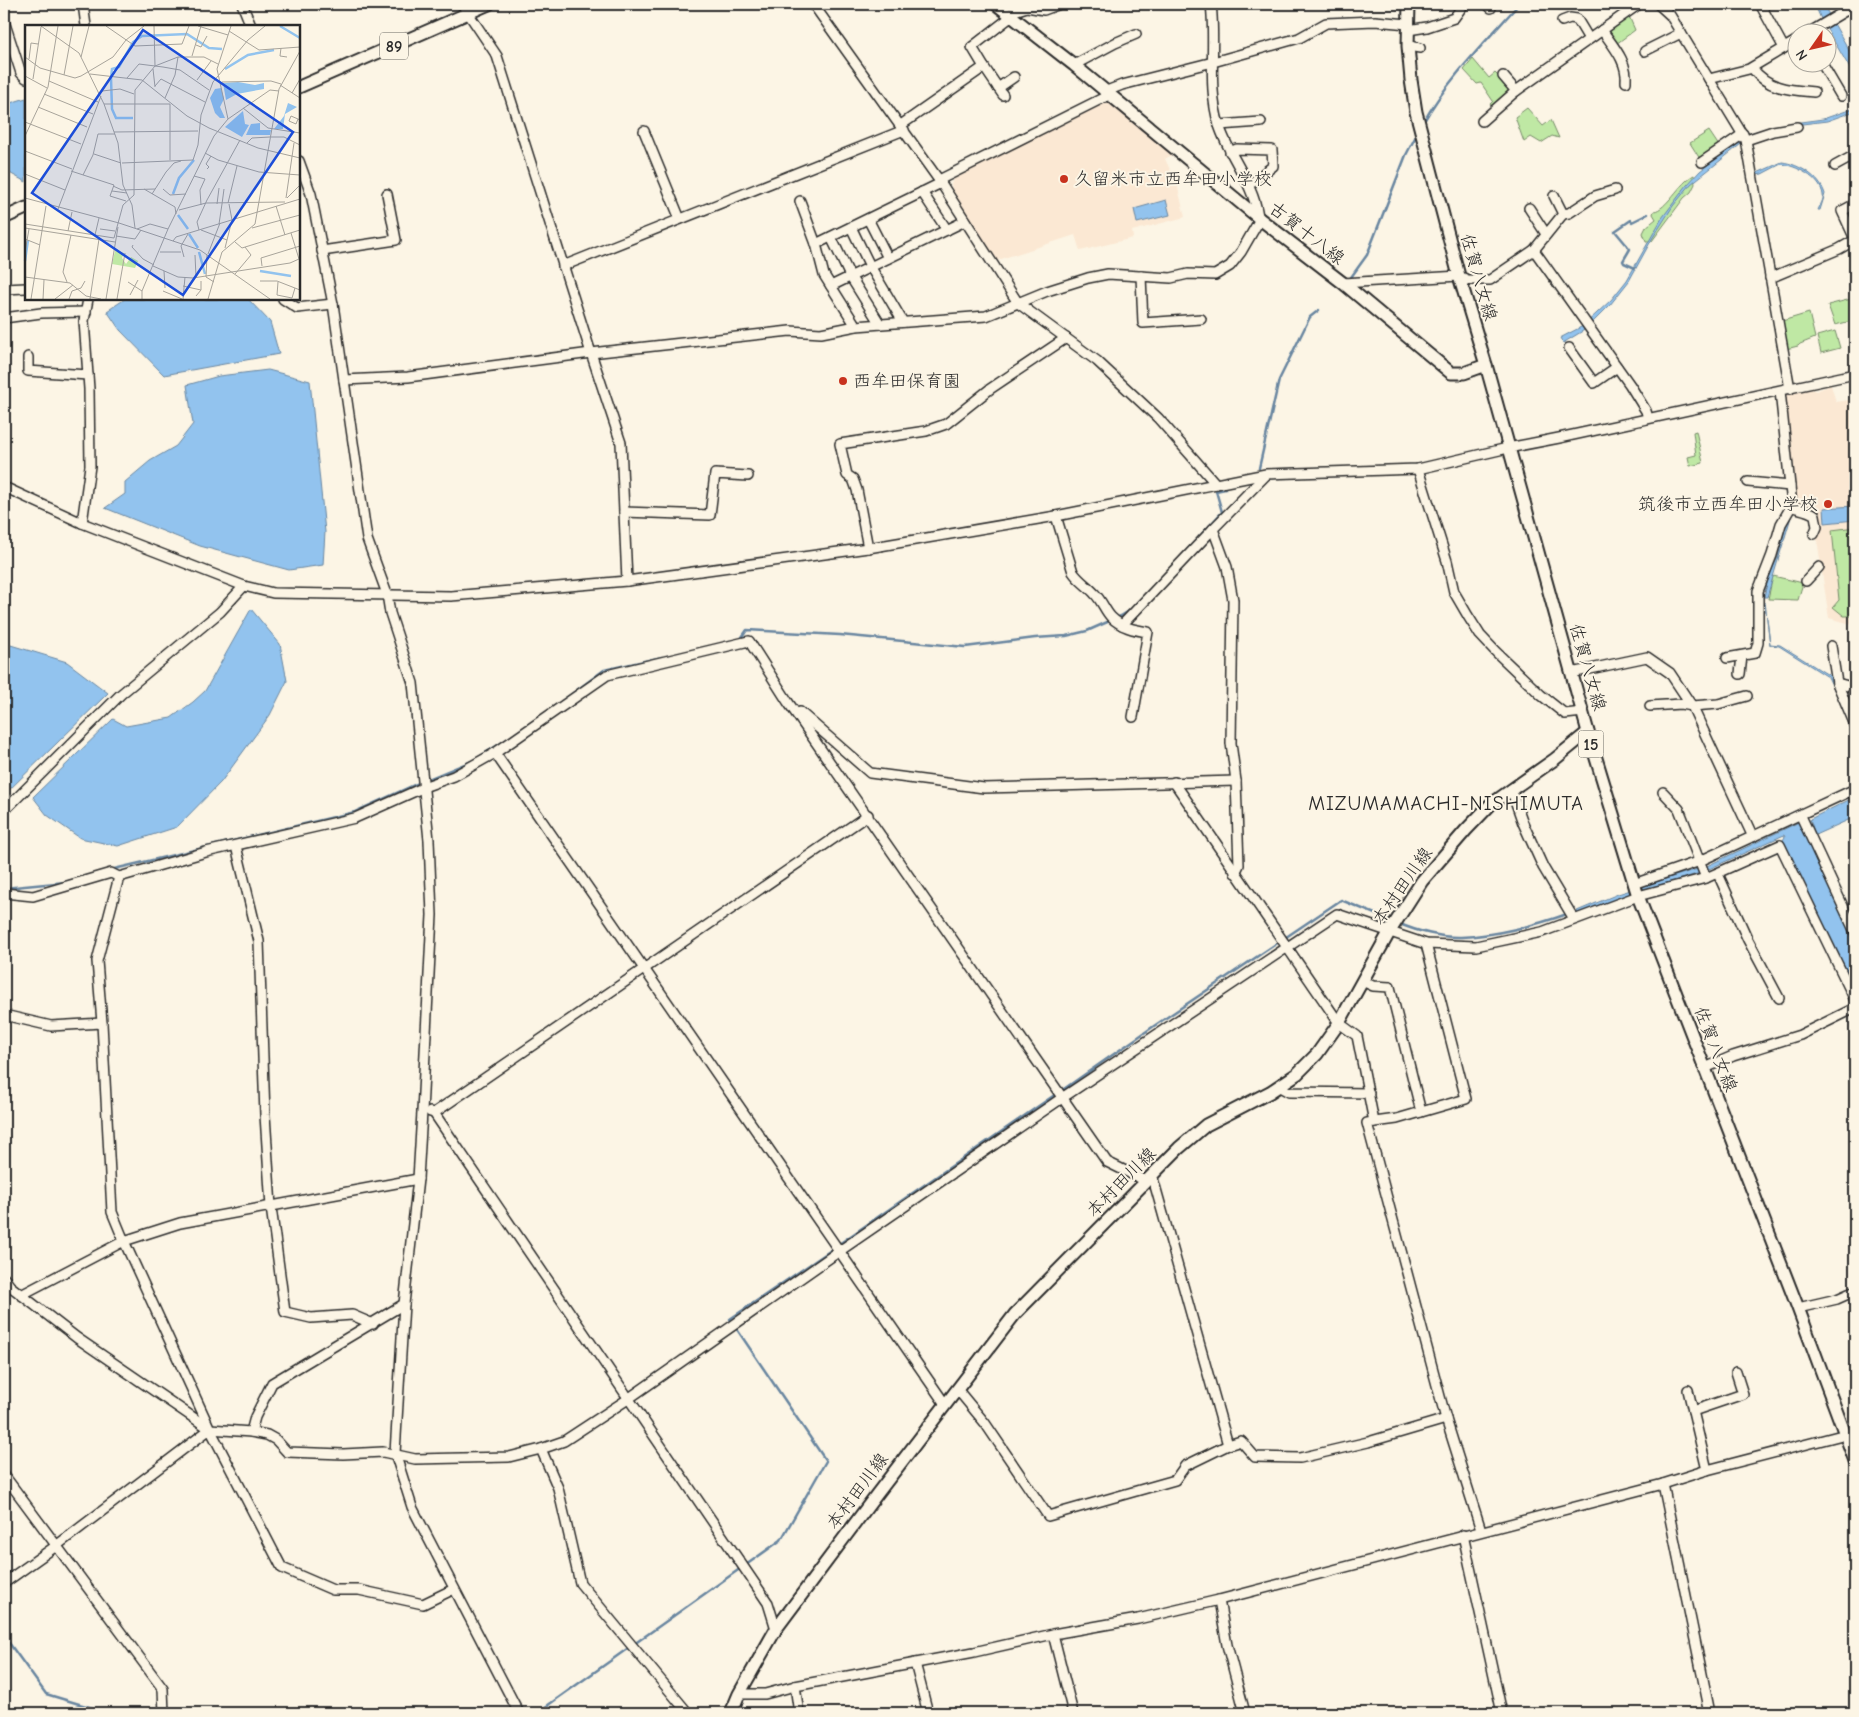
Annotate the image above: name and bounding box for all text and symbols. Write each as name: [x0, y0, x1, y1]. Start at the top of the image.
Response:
north arrow: [1786, 22, 1836, 72]
inset map: [25, 25, 300, 300]
road number: 89: [380, 32, 408, 59]
text: N: [1792, 46, 1811, 64]
place label: 久留米市立西牟田小学校: [1074, 169, 1272, 190]
marker: 久留米市立西牟田小学校: [1058, 173, 1070, 185]
street label: 古賀十八線: [1265, 197, 1349, 269]
street label: 佐賀八女線: [1456, 231, 1501, 323]
place label: 西牟田保育園: [853, 371, 961, 392]
marker: 西牟田保育園: [837, 375, 849, 387]
place label: 筑後市立西牟田小学校: [1638, 494, 1818, 515]
marker: 筑後市立西牟田小学校: [1822, 498, 1834, 510]
street label: 佐賀八女線: [1565, 621, 1610, 713]
road number: 15: [1578, 731, 1604, 758]
district label: MIZUMAMACHI-NISHIMUTA: [1308, 792, 1584, 815]
street label: 本村田川線: [1368, 843, 1437, 929]
street label: 佐賀八女線: [1690, 1003, 1741, 1095]
street label: 本村田川線: [1082, 1143, 1161, 1222]
street label: 本村田川線: [822, 1449, 893, 1534]

